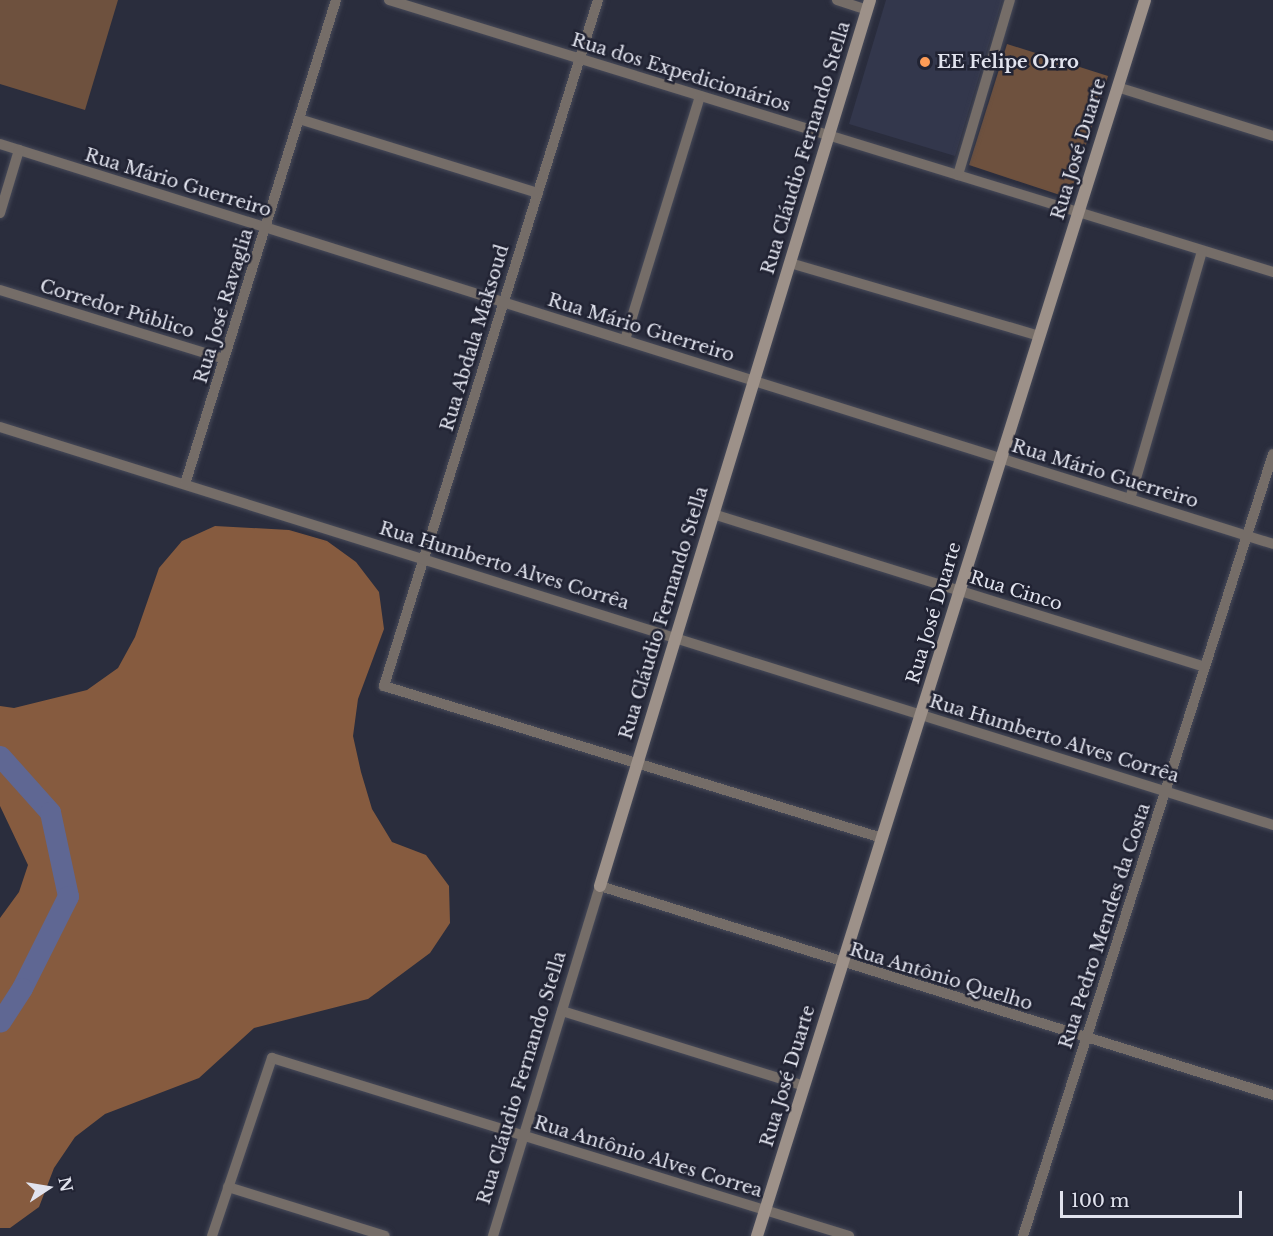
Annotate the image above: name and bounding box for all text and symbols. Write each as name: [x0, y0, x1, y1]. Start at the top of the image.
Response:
street label: Rua Cláudio Fernando Stella: [757, 19, 855, 277]
street label: Rua dos Expedicionários: [569, 29, 793, 117]
place label: EE Felipe Orro: [937, 51, 1079, 73]
marker: EE Felipe Orro: [918, 55, 932, 69]
street label: Rua José Duarte: [1047, 76, 1111, 222]
street label: Rua Mário Guerreiro: [82, 144, 274, 222]
street label: Rua José Ravaglia: [190, 226, 258, 386]
street label: Rua Abdala Maksoud: [436, 242, 514, 434]
street label: Corredor Público: [37, 275, 197, 343]
street label: Rua Mário Guerreiro: [545, 289, 737, 367]
street label: Rua Mário Guerreiro: [1009, 435, 1201, 513]
street label: Rua Cláudio Fernando Stella: [615, 484, 713, 742]
street label: Rua Humberto Alves Corrêa: [376, 518, 632, 614]
street label: Rua José Duarte: [902, 540, 966, 686]
street label: Rua Cinco: [967, 567, 1065, 615]
street label: Rua Humberto Alves Corrêa: [926, 691, 1182, 787]
street label: Rua Pedro Mendes da Costa: [1055, 800, 1155, 1052]
street label: Rua Antônio Quelho: [846, 939, 1036, 1015]
street label: Rua Cláudio Fernando Stella: [473, 949, 571, 1207]
street label: Rua José Duarte: [756, 1003, 820, 1149]
street label: Rua Antônio Alves Correa: [531, 1112, 765, 1202]
north arrow: [18, 1158, 78, 1218]
text: N: [54, 1175, 77, 1194]
scale bar: [1063, 1179, 1244, 1217]
text: 100 m: [1071, 1190, 1129, 1212]

